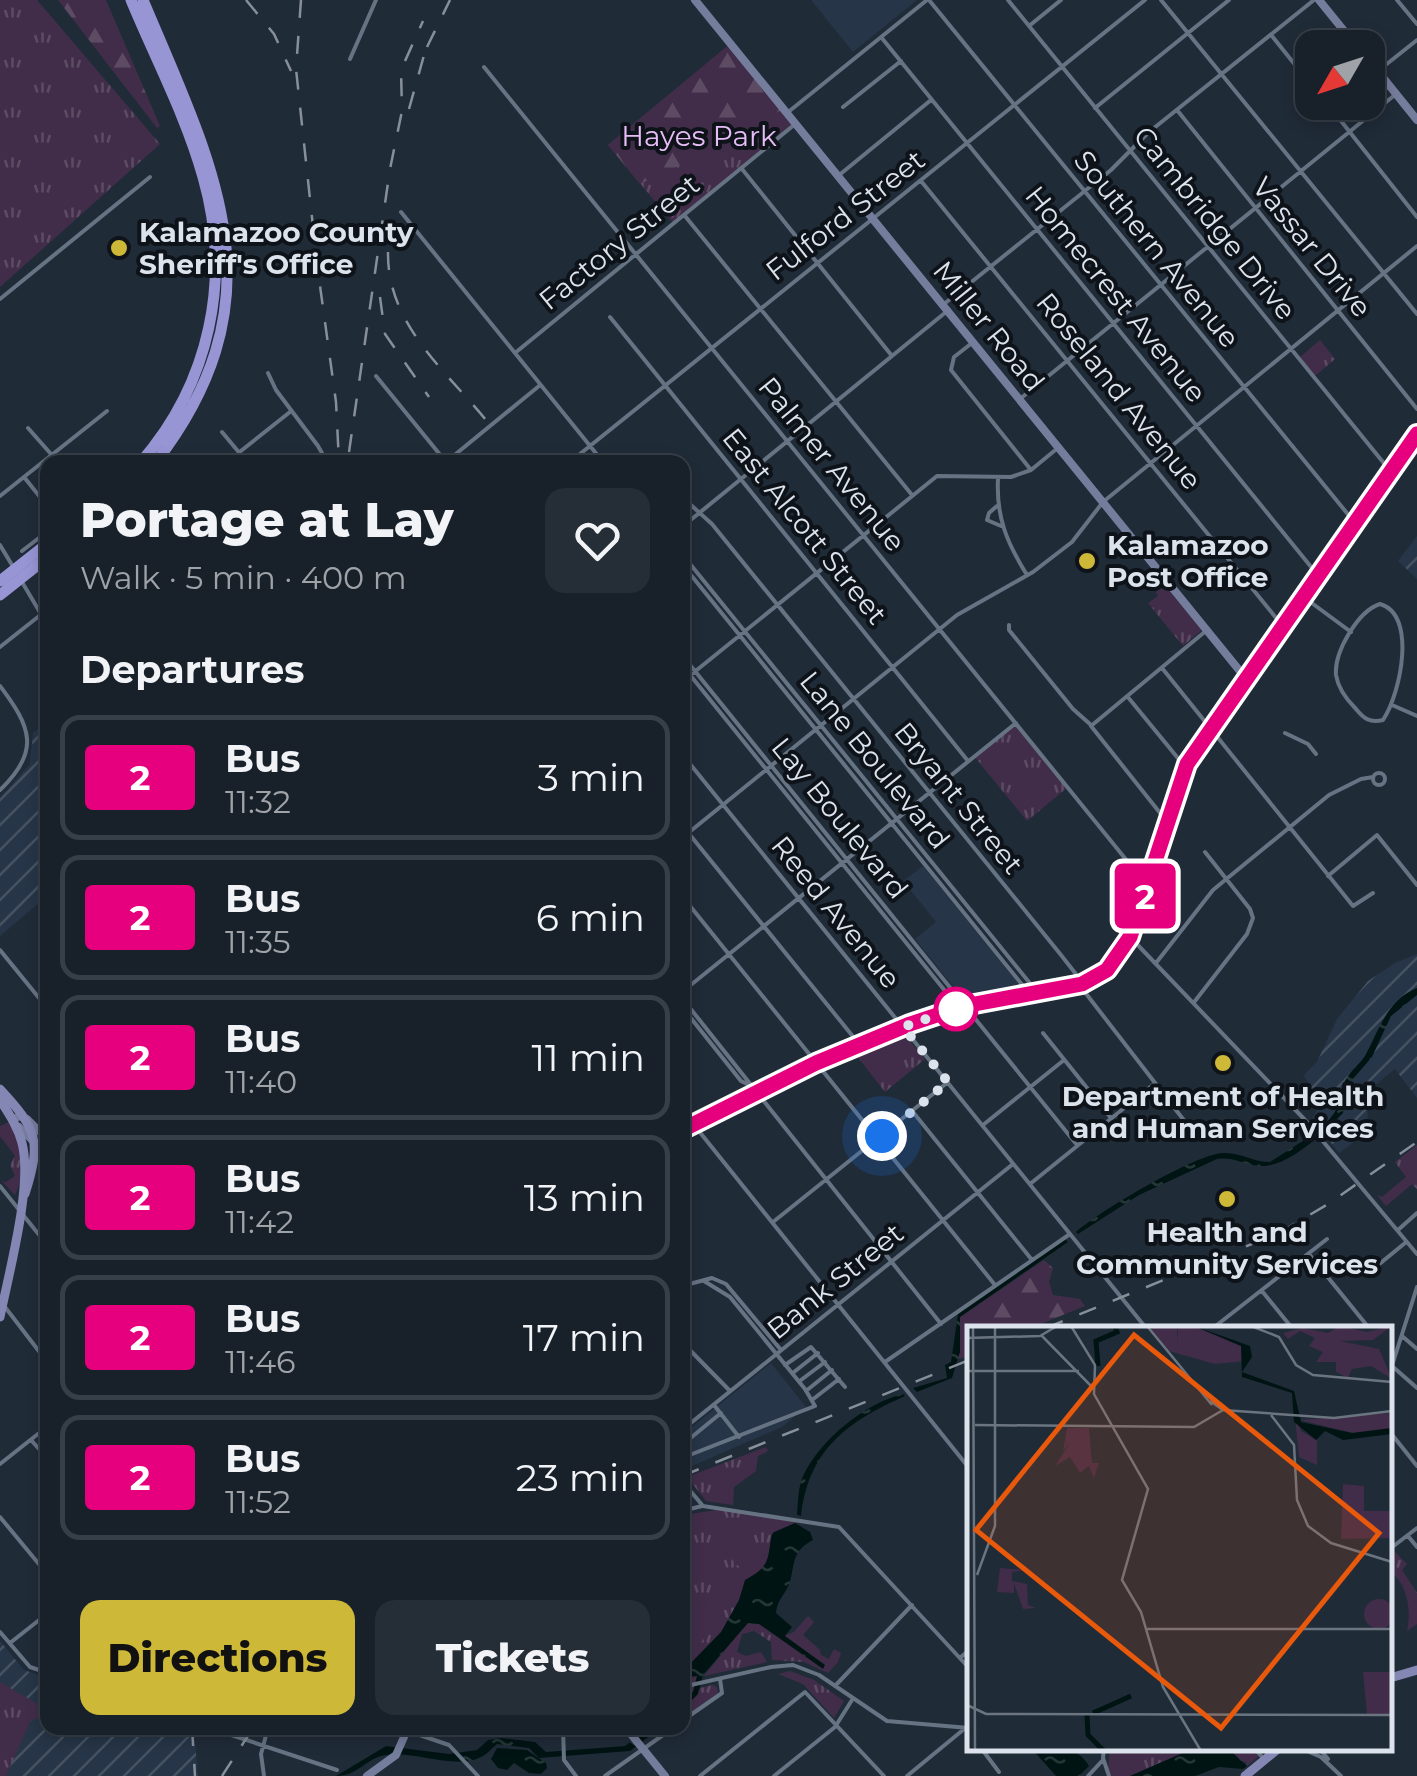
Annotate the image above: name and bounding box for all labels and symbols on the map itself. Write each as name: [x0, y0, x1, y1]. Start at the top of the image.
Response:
north arrow: [1295, 30, 1385, 120]
park label: Hayes Park: [621, 119, 777, 153]
street label: Cambridge Drive: [1127, 119, 1303, 327]
street label: Fulford Street: [759, 142, 931, 288]
street label: Southern Avenue: [1067, 144, 1247, 354]
street label: Factory Street: [532, 167, 706, 317]
street label: Vassar Drive: [1245, 170, 1379, 324]
street label: Homecrest Avenue: [1018, 179, 1214, 409]
place label: Kalamazoo County Sheriff's Office: [139, 215, 414, 281]
marker: Kalamazoo County Sheriff's Office: [108, 237, 130, 259]
street label: Miller Road: [926, 254, 1052, 398]
street label: Roseland Avenue: [1029, 286, 1209, 496]
street label: Palmer Avenue: [751, 370, 913, 558]
street label: East Alcott Street: [716, 421, 894, 631]
place label: Kalamazoo Post Office: [1107, 528, 1269, 594]
marker: Kalamazoo Post Office: [1076, 550, 1098, 572]
street label: Lane Boulevard: [793, 664, 957, 856]
street label: Bryant Street: [887, 715, 1031, 881]
street label: Lay Boulevard: [765, 731, 915, 905]
street label: Reed Avenue: [764, 829, 908, 995]
line badge: 2: [1112, 864, 1178, 928]
unlabelled marker: [935, 988, 977, 1030]
marker: Department of Health and Human Services: [1212, 1052, 1234, 1074]
place label: Department of Health and Human Services: [1062, 1079, 1384, 1145]
your location: [857, 1111, 907, 1161]
marker: Health and Community Services: [1216, 1188, 1238, 1210]
place label: Health and Community Services: [1076, 1215, 1378, 1281]
street label: Bank Street: [760, 1216, 910, 1346]
inset map: [967, 1326, 1392, 1751]

